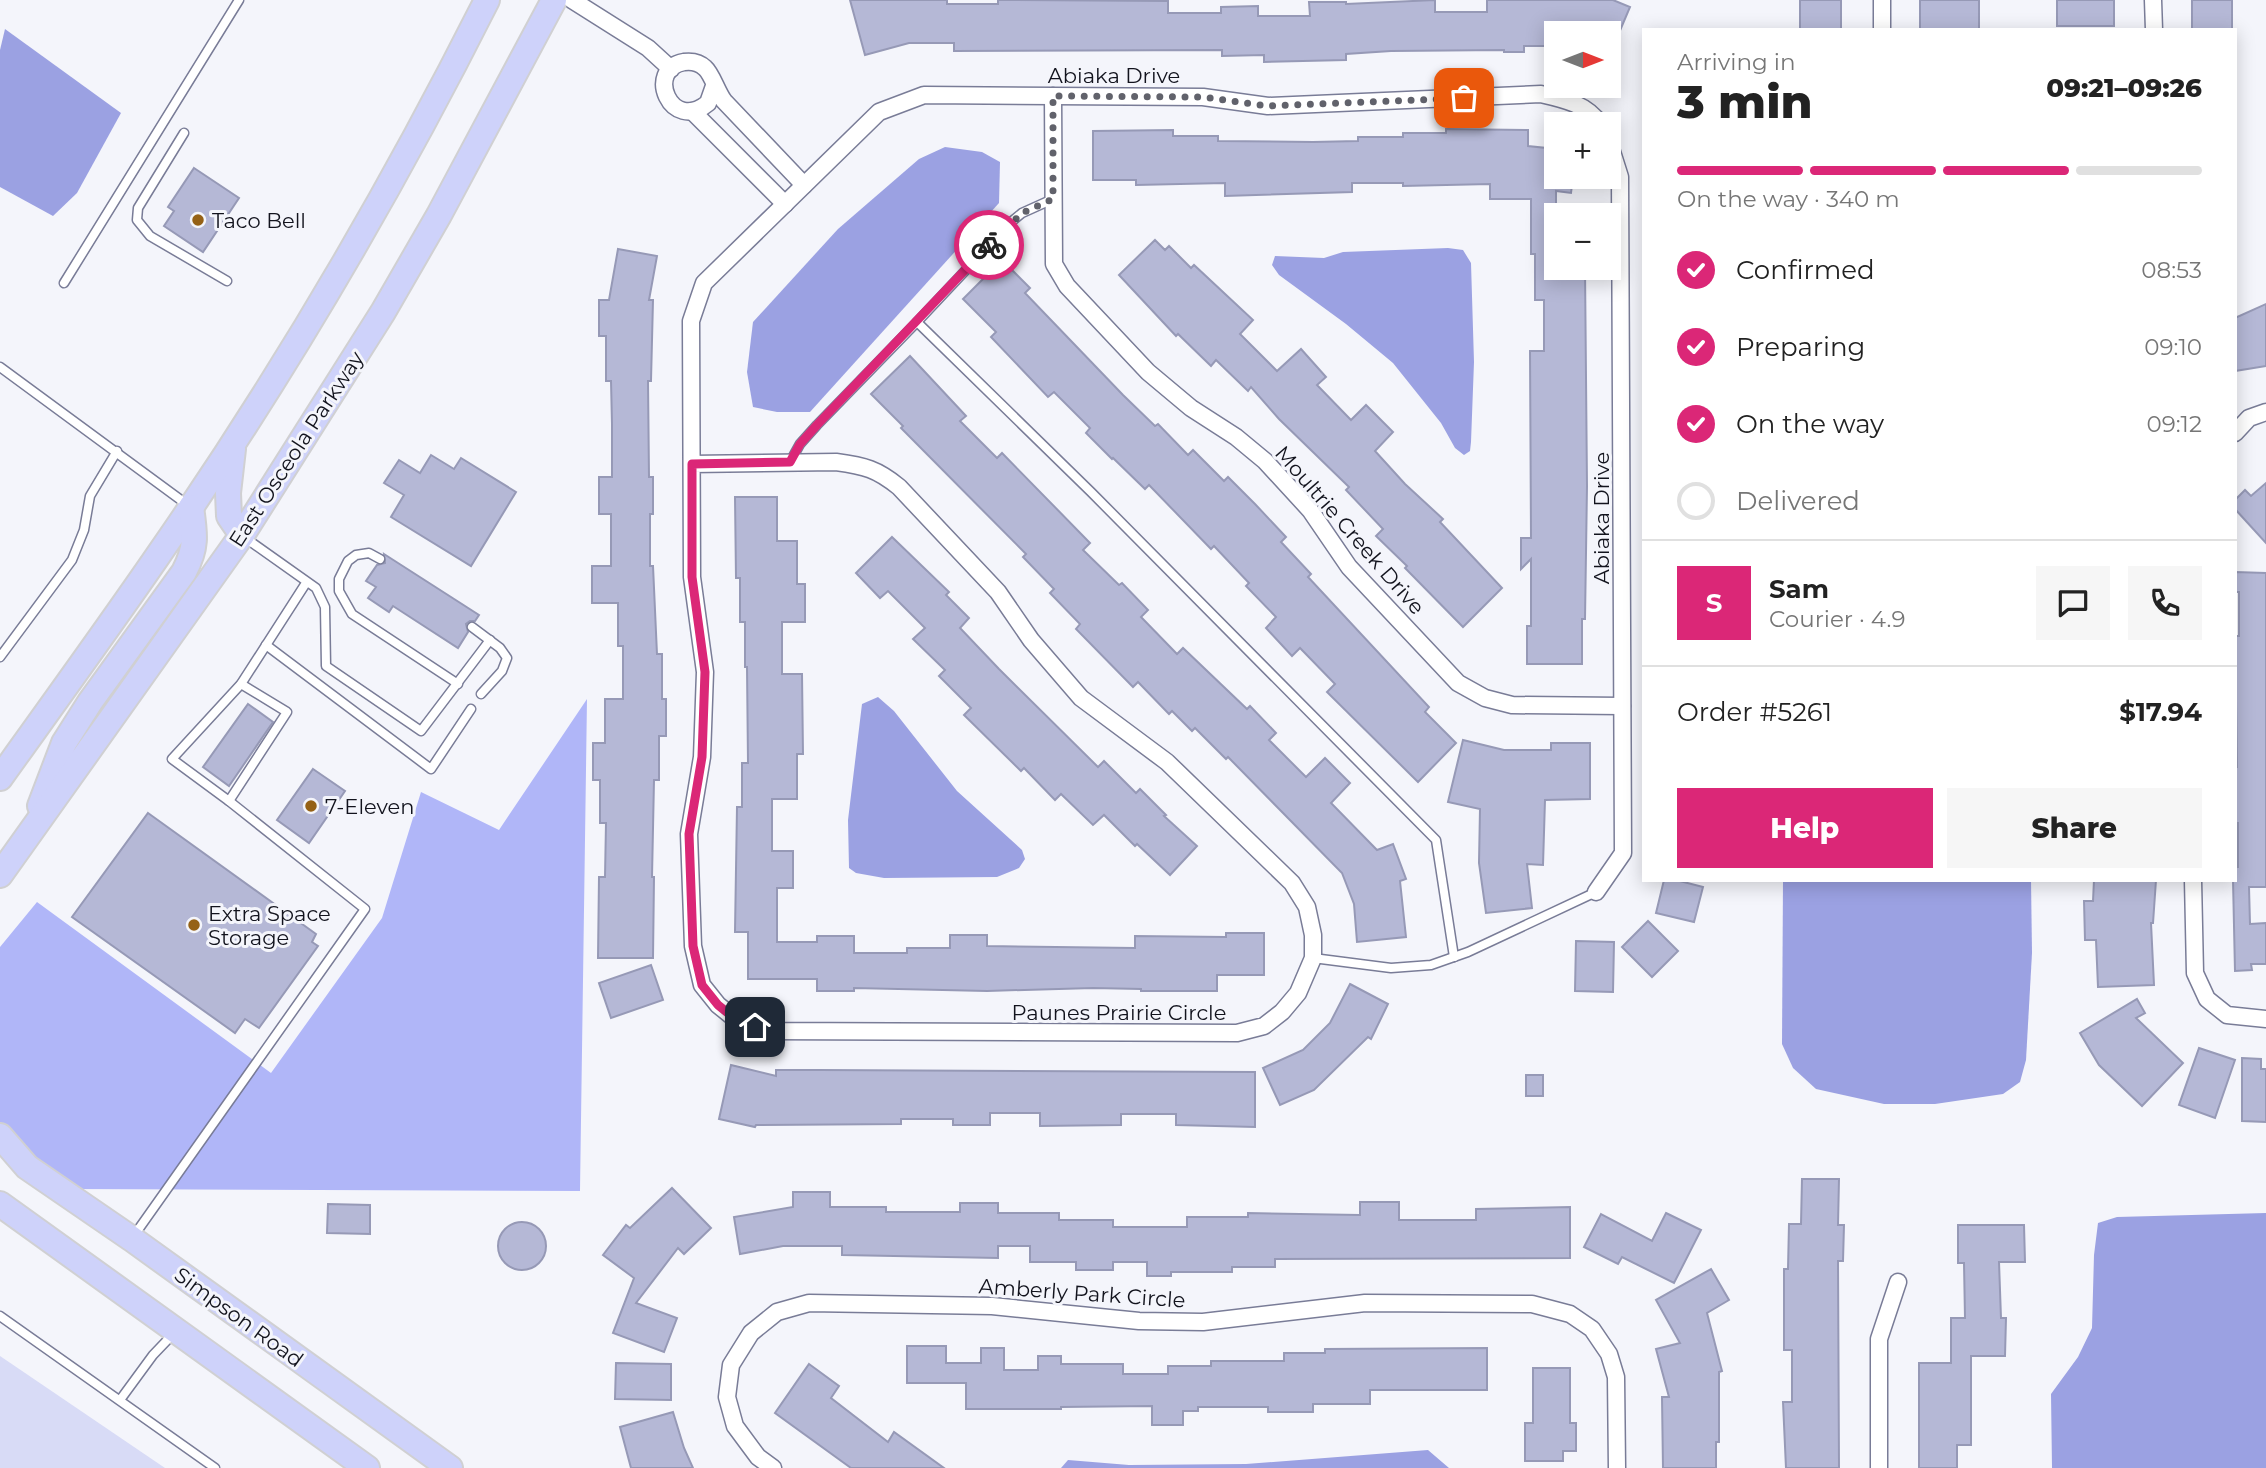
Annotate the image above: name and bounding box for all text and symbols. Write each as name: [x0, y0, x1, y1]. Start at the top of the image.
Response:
north arrow: [1544, 21, 1620, 98]
map controls: [1544, 21, 1621, 280]
text: Arriving in: [1677, 48, 1796, 76]
street label: Abiaka Drive: [1048, 63, 1180, 88]
pin: [1434, 68, 1494, 128]
text: 09:21–09:26: [2046, 72, 2202, 104]
text: 3 min: [1677, 73, 1813, 130]
icon: bag: [1445, 79, 1483, 117]
button: +: [1544, 112, 1621, 189]
text: On the way · 340 m: [1677, 185, 1900, 213]
button: −: [1544, 203, 1621, 280]
place label: Taco Bell: [212, 208, 306, 233]
courier: [954, 210, 1024, 280]
marker: Taco Bell: [190, 212, 206, 228]
icon: bike: [970, 226, 1008, 264]
icon: check: [1677, 251, 1715, 289]
text: Confirmed: [1736, 254, 1875, 286]
text: 08:53: [2141, 256, 2202, 284]
icon: check: [1677, 328, 1715, 366]
text: Preparing: [1736, 331, 1865, 363]
text: 09:10: [2144, 333, 2202, 361]
street label: East Osceola Parkway: [223, 346, 369, 552]
icon: check: [1677, 405, 1715, 443]
text: On the way: [1736, 408, 1884, 440]
text: 09:12: [2147, 410, 2202, 438]
street label: Moultrie Creek Drive: [1270, 441, 1430, 619]
street label: Abiaka Drive: [1589, 452, 1614, 584]
text: Delivered: [1736, 485, 1860, 517]
button: chat: [2036, 566, 2110, 640]
button: phone: [2128, 566, 2202, 640]
text: Sam: [1769, 573, 1829, 605]
text: S: [1706, 587, 1722, 619]
text: Courier · 4.9: [1769, 605, 1905, 633]
text: Order #5261: [1677, 696, 1832, 728]
text: $17.94: [2119, 696, 2202, 728]
button: Help: [1677, 788, 1933, 868]
button: Share: [1947, 788, 2202, 868]
place label: 7-Eleven: [325, 794, 414, 819]
marker: 7-Eleven: [303, 798, 319, 814]
place label: Extra Space Storage: [208, 901, 331, 950]
marker: Extra Space Storage: [186, 917, 202, 933]
pin: [725, 997, 785, 1057]
street label: Paunes Prairie Circle: [1012, 1000, 1226, 1025]
icon: home: [736, 1008, 774, 1046]
street label: Simpson Road: [170, 1262, 308, 1372]
street label: Amberly Park Circle: [978, 1273, 1186, 1313]

